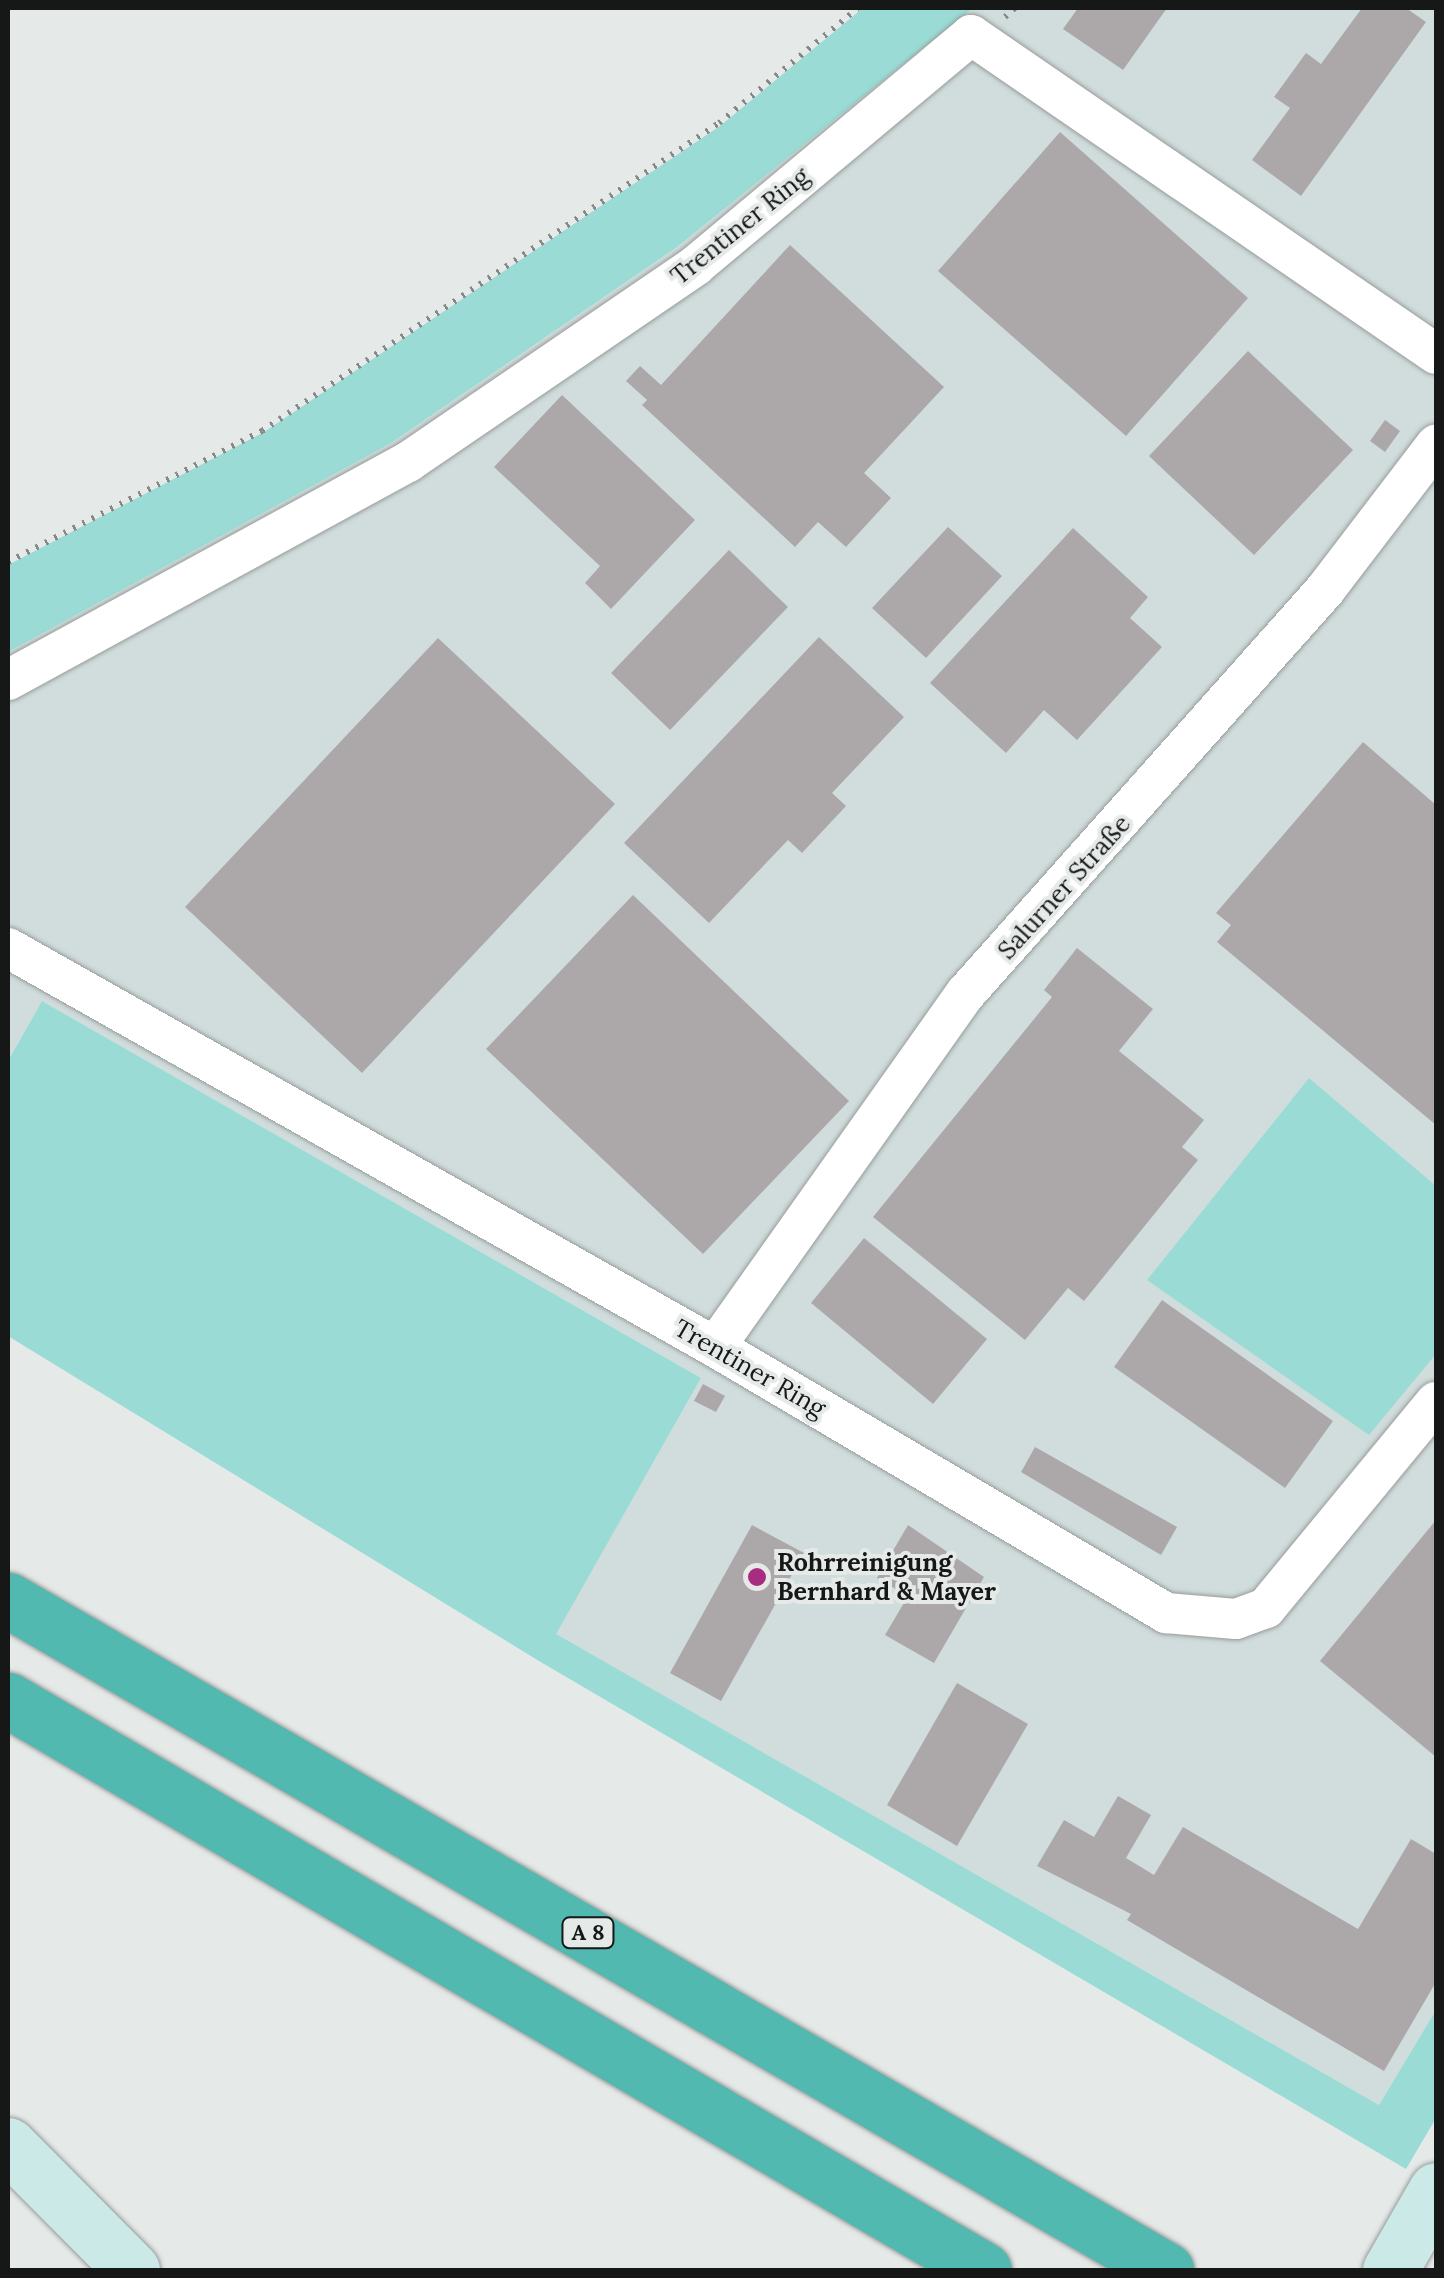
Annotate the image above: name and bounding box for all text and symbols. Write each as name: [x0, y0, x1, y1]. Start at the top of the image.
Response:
street label: Trentiner Ring: [665, 161, 815, 291]
street label: Salurner Straße: [991, 809, 1137, 965]
street label: Trentiner Ring: [669, 1313, 831, 1423]
place label: Rohrreinigung Bernhard & Mayer: [777, 1548, 996, 1607]
marker: Rohrreinigung Bernhard & Mayer: [746, 1566, 768, 1588]
road number: A 8: [560, 1916, 616, 1950]

